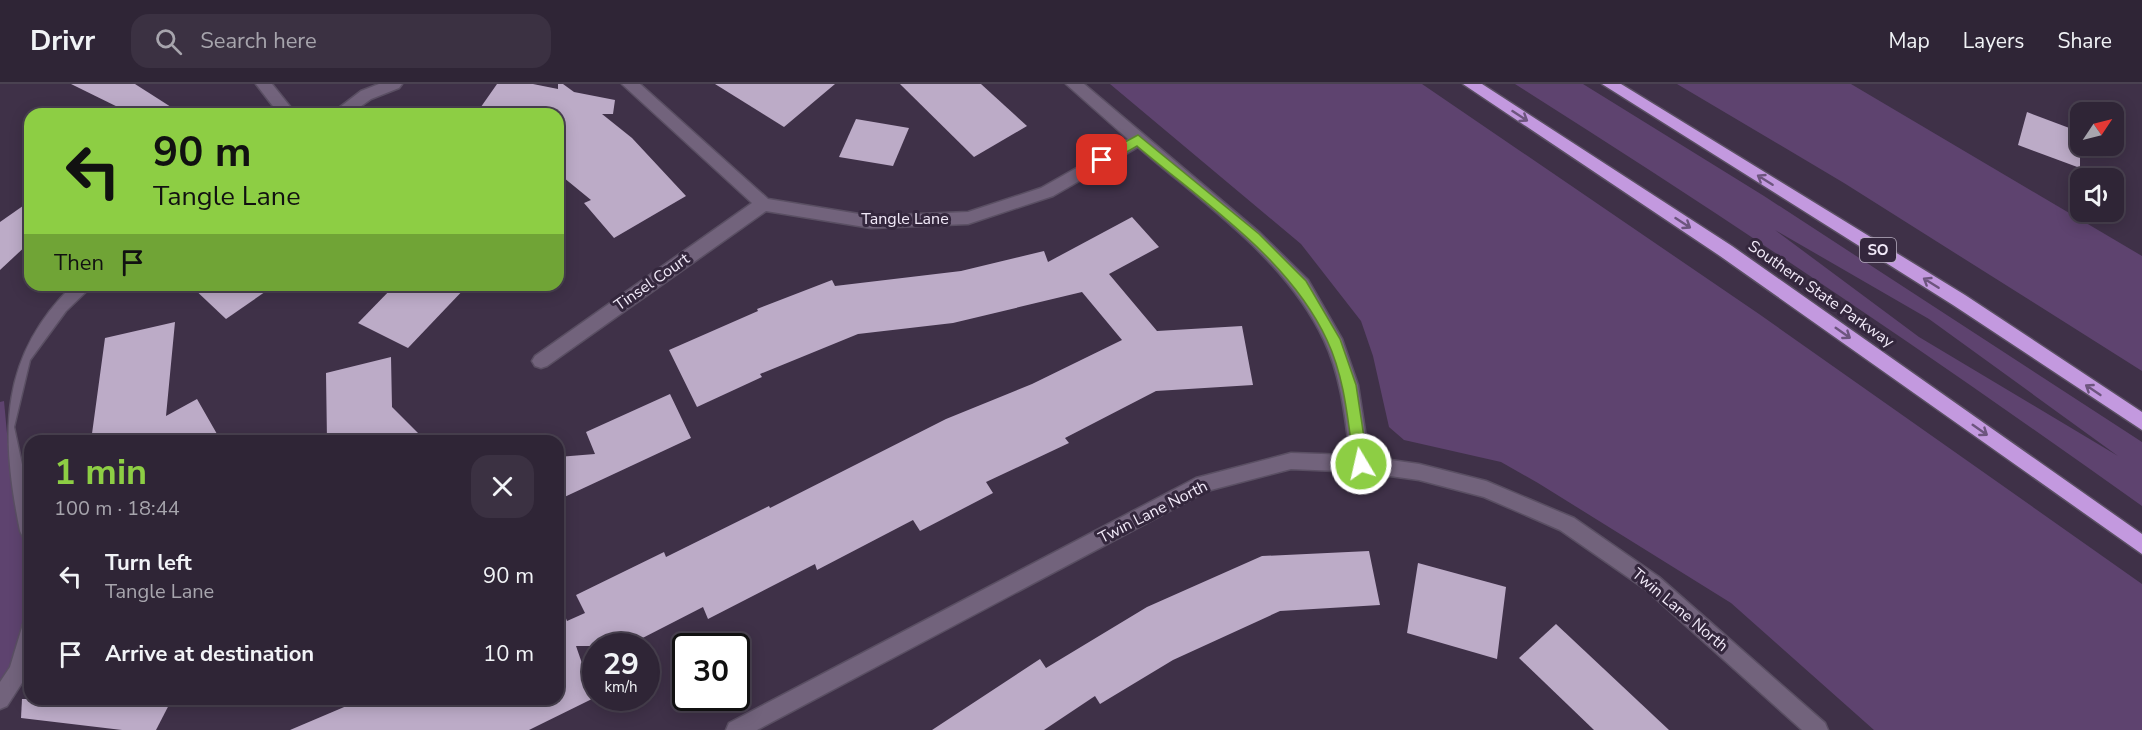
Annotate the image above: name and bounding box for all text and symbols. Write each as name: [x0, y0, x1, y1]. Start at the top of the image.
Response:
search box: [131, 14, 551, 68]
text: Drivr: [30, 22, 95, 60]
icon: search: [152, 25, 185, 58]
text: Search here: [200, 26, 317, 56]
text: Map: [1888, 27, 1930, 55]
text: Layers: [1963, 27, 2024, 55]
text: Share: [2057, 27, 2112, 55]
north arrow: [2070, 102, 2124, 156]
map controls: [2070, 102, 2124, 222]
one-way arrow: [1511, 110, 1528, 122]
text: 90 m: [153, 124, 252, 181]
icon: left: [54, 132, 132, 210]
pin: [1076, 134, 1127, 185]
icon: arrive: [1085, 143, 1118, 176]
button: sound: [2070, 168, 2124, 222]
one-way arrow: [1757, 173, 1774, 185]
text: Tangle Lane: [153, 178, 301, 215]
street label: Tangle Lane: [861, 208, 949, 230]
one-way arrow: [1674, 217, 1691, 229]
street label: Southern State Parkway: [1744, 235, 1899, 353]
road number: SO: [1860, 238, 1896, 262]
icon: arrive: [116, 246, 149, 279]
text: Then: [54, 248, 104, 278]
street label: Tinsel Court: [610, 248, 694, 316]
one-way arrow: [1922, 276, 1939, 289]
one-way arrow: [1835, 327, 1851, 340]
one-way arrow: [2086, 384, 2102, 396]
one-way arrow: [1971, 424, 1988, 436]
position arrow: [1329, 432, 1393, 496]
text: 1 min: [54, 448, 147, 497]
button: close: [471, 455, 534, 518]
street label: Twin Lane North: [1095, 475, 1211, 549]
text: 100 m · 18:44: [54, 495, 180, 522]
text: Turn left: [105, 548, 192, 578]
icon: left: [54, 560, 87, 593]
text: 90 m: [483, 561, 534, 591]
street label: Twin Lane North: [1627, 563, 1733, 657]
text: Tangle Lane: [105, 578, 214, 605]
speed limit sign: 30: [672, 633, 750, 711]
icon: arrive: [54, 638, 87, 671]
text: Arrive at destination: [105, 639, 314, 669]
text: 10 m: [483, 639, 534, 669]
text: 29: [603, 644, 639, 685]
text: km/h: [604, 677, 638, 697]

